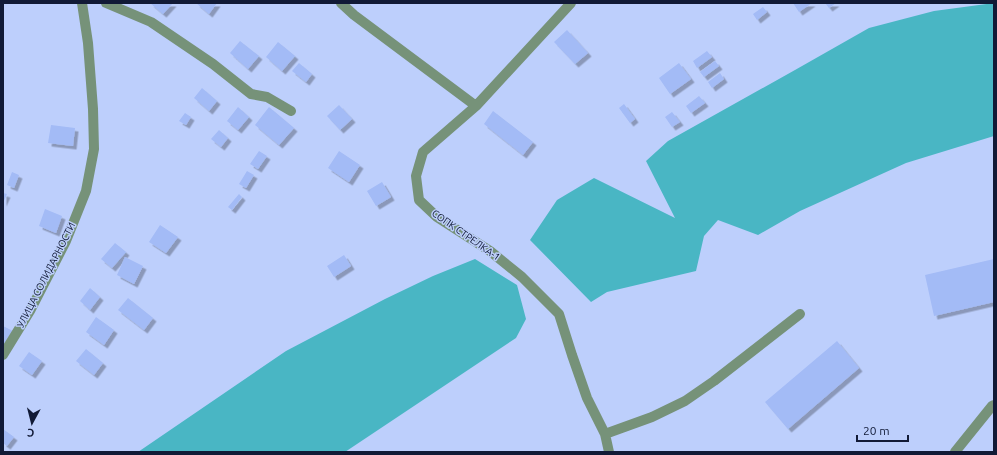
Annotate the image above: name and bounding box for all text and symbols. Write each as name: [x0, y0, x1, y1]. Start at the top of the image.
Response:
street label: СОПК СТРЕЛКА-1: [430, 207, 502, 263]
street label: УЛИЦА СОЛИДАРНОСТИ: [15, 221, 77, 329]
north arrow: [12, 403, 52, 443]
scale bar: [857, 417, 908, 443]
text: 20 m: [863, 424, 890, 437]
text: С: [27, 427, 35, 439]

